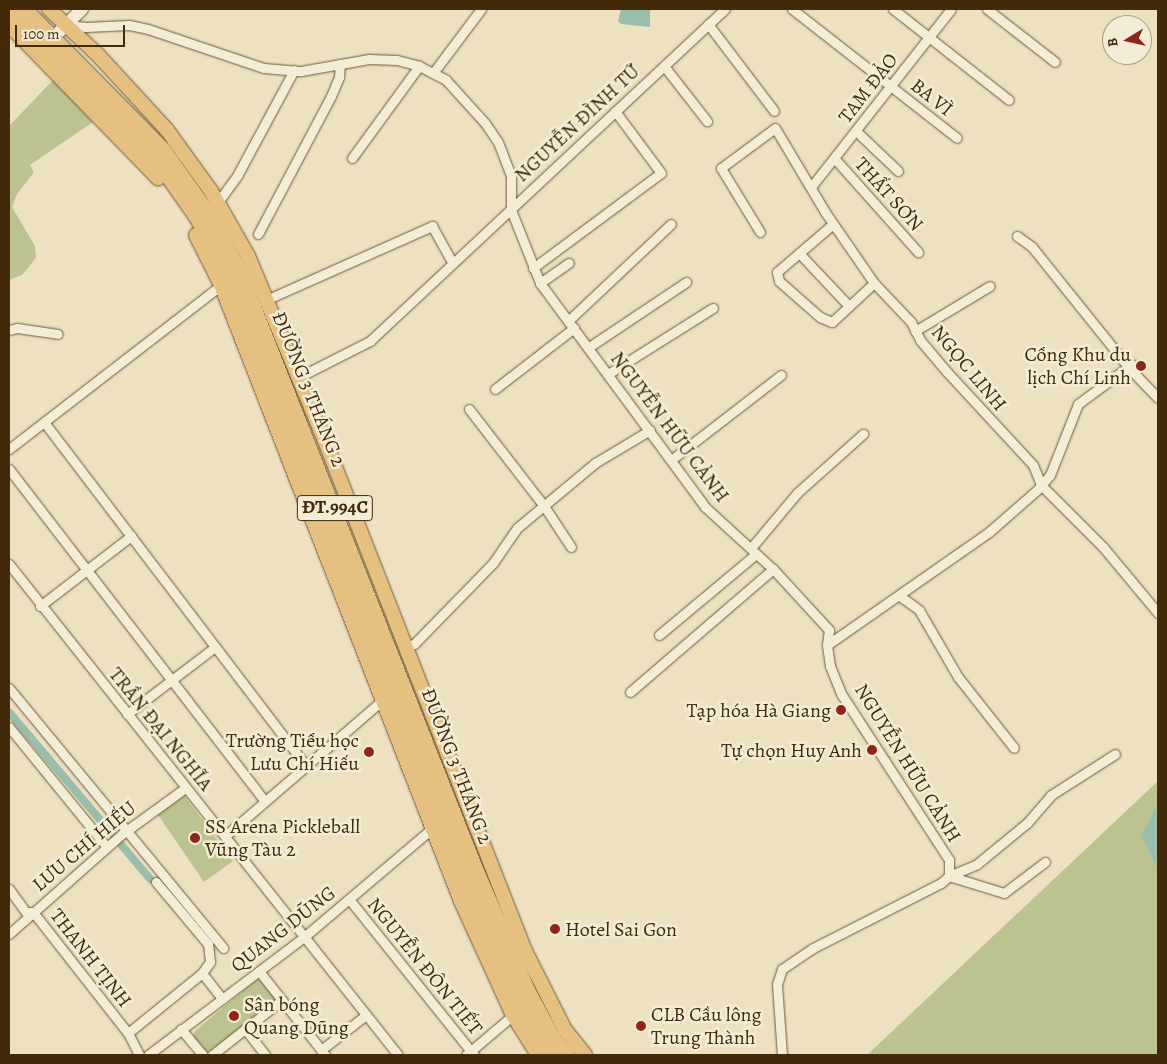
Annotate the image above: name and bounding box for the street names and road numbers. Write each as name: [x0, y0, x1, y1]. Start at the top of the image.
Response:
street label: TAM ĐẢO: [833, 48, 903, 128]
street label: NGUYỄN ĐÌNH TỨ: [510, 59, 644, 187]
street label: BA VÌ: [906, 73, 958, 121]
street label: THẤT SƠN: [850, 152, 928, 236]
street label: ĐƯỜNG 3 THÁNG 2: [267, 308, 351, 470]
street label: NGỌC LINH: [926, 320, 1012, 416]
street label: NGUYỄN HỮU CẢNH: [606, 347, 734, 507]
road number: ĐT.994C: [296, 492, 374, 524]
street label: TRẦN ĐẠI NGHĨA: [104, 663, 218, 795]
street label: NGUYỄN HỮU CẢNH: [849, 679, 967, 847]
street label: ĐƯỜNG 3 THÁNG 2: [416, 685, 498, 847]
street label: LƯU CHÍ HIẾU: [27, 796, 141, 896]
street label: QUANG DŨNG: [226, 881, 340, 977]
street label: NGUYỄN ĐÔN TIẾT: [362, 893, 488, 1039]
street label: THANH TỊNH: [45, 904, 137, 1012]

